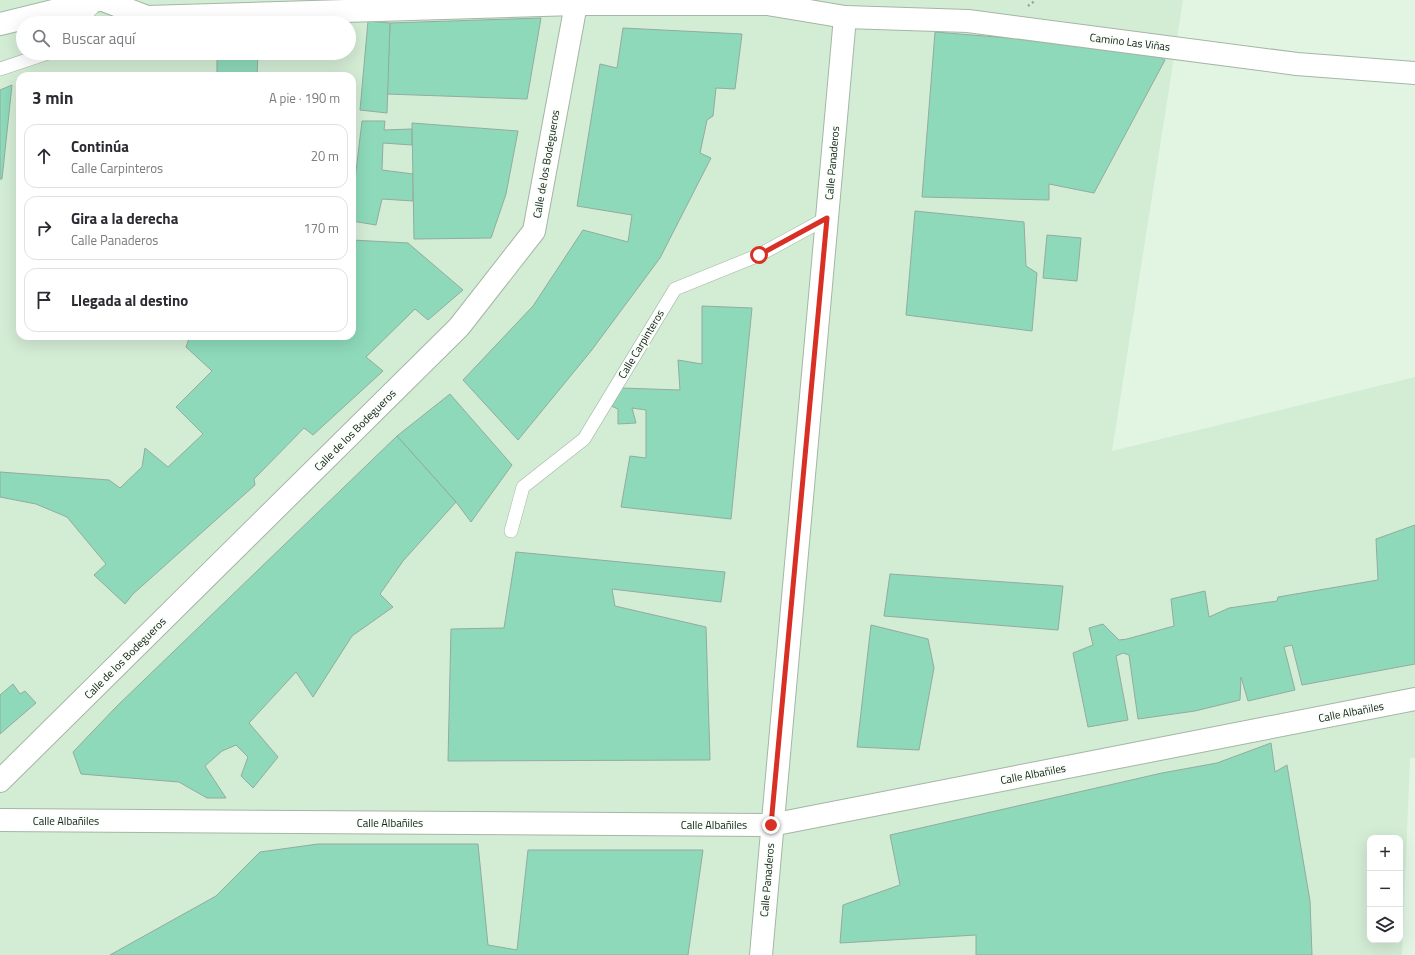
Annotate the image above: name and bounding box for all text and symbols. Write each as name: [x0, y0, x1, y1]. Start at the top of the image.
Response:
search box: [16, 16, 356, 60]
icon: search: [30, 27, 52, 49]
text: Buscar aquí: [62, 27, 135, 50]
street label: Camino Las Viñas: [1089, 29, 1171, 55]
text: 3 min: [32, 85, 73, 111]
text: A pie · 190 m: [269, 88, 340, 108]
street label: Calle de los Bodegueros: [529, 109, 563, 219]
street label: Calle Panaderos: [821, 125, 843, 201]
text: Continúa: [71, 135, 129, 158]
icon: ahead: [33, 145, 55, 167]
text: 20 m: [311, 146, 339, 166]
text: Calle Carpinteros: [71, 158, 163, 178]
text: Gira a la derecha: [71, 207, 178, 230]
icon: right: [33, 217, 55, 239]
text: 170 m: [303, 218, 339, 238]
text: Calle Panaderos: [71, 230, 158, 250]
route start: [750, 246, 768, 264]
icon: arrive: [33, 289, 55, 311]
text: Llegada al destino: [71, 289, 188, 312]
street label: Calle Carpinteros: [614, 306, 668, 382]
street label: Calle de los Bodegueros: [311, 386, 399, 474]
street label: Calle de los Bodegueros: [81, 614, 169, 702]
street label: Calle Albañiles: [1317, 698, 1385, 726]
street label: Calle Albañiles: [999, 760, 1067, 788]
street label: Calle Albañiles: [33, 813, 99, 829]
street label: Calle Albañiles: [357, 815, 423, 831]
route end: [762, 816, 780, 834]
street label: Calle Albañiles: [681, 817, 747, 833]
map controls: [1367, 835, 1403, 943]
button: +: [1367, 835, 1403, 871]
street label: Calle Panaderos: [756, 842, 778, 918]
button: −: [1367, 871, 1403, 907]
button: layers: [1367, 907, 1403, 943]

